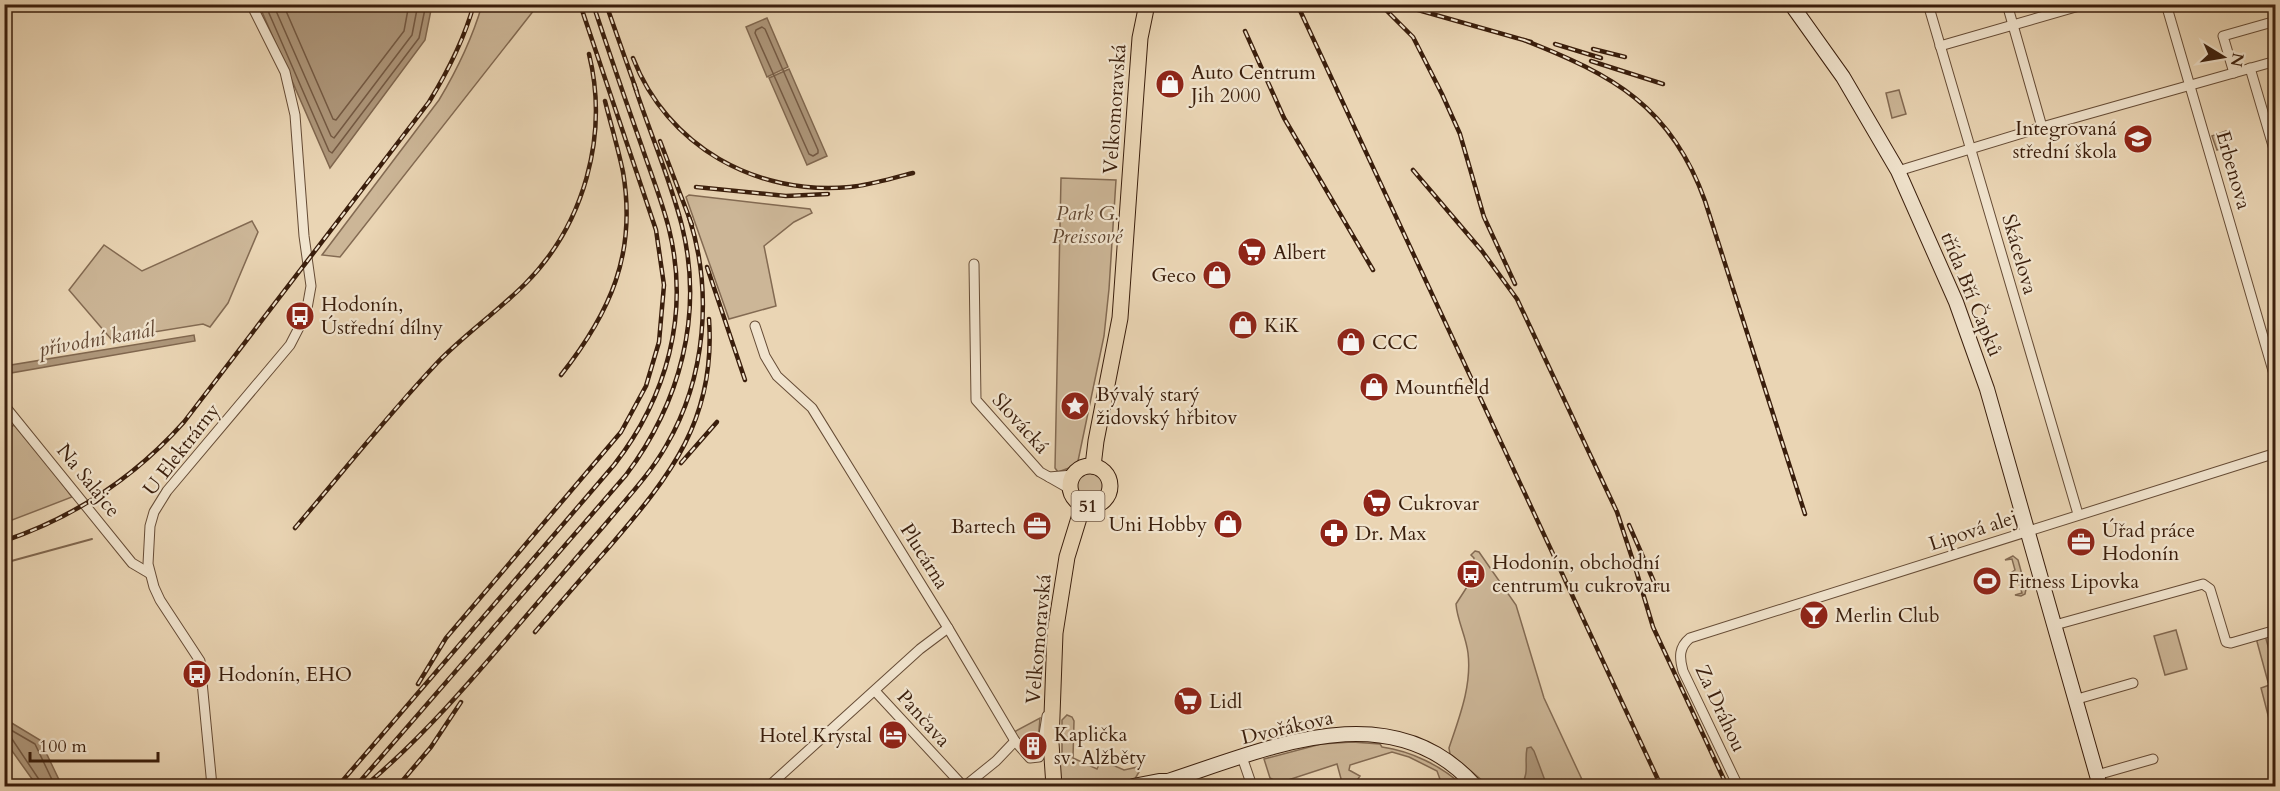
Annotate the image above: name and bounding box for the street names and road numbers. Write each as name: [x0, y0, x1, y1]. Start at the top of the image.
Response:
street label: Velkomoravská: [1096, 43, 1133, 175]
street label: Erbenova: [2209, 128, 2258, 213]
street label: Skácelova: [1995, 211, 2044, 298]
street label: třída Bří Čapků: [1934, 228, 2009, 360]
street label: Slovácká: [986, 387, 1055, 460]
street label: U Elektrárny: [137, 397, 226, 501]
street label: Na Salajce: [51, 438, 127, 523]
road number: 51: [1072, 491, 1104, 521]
street label: Lipová alej: [1925, 503, 2021, 557]
street label: Plucárna: [894, 518, 956, 595]
street label: Velkomoravská: [1019, 573, 1058, 705]
street label: Za Dráhou: [1689, 660, 1752, 756]
street label: Pančava: [891, 684, 957, 753]
street label: Dvořákova: [1239, 704, 1336, 751]

